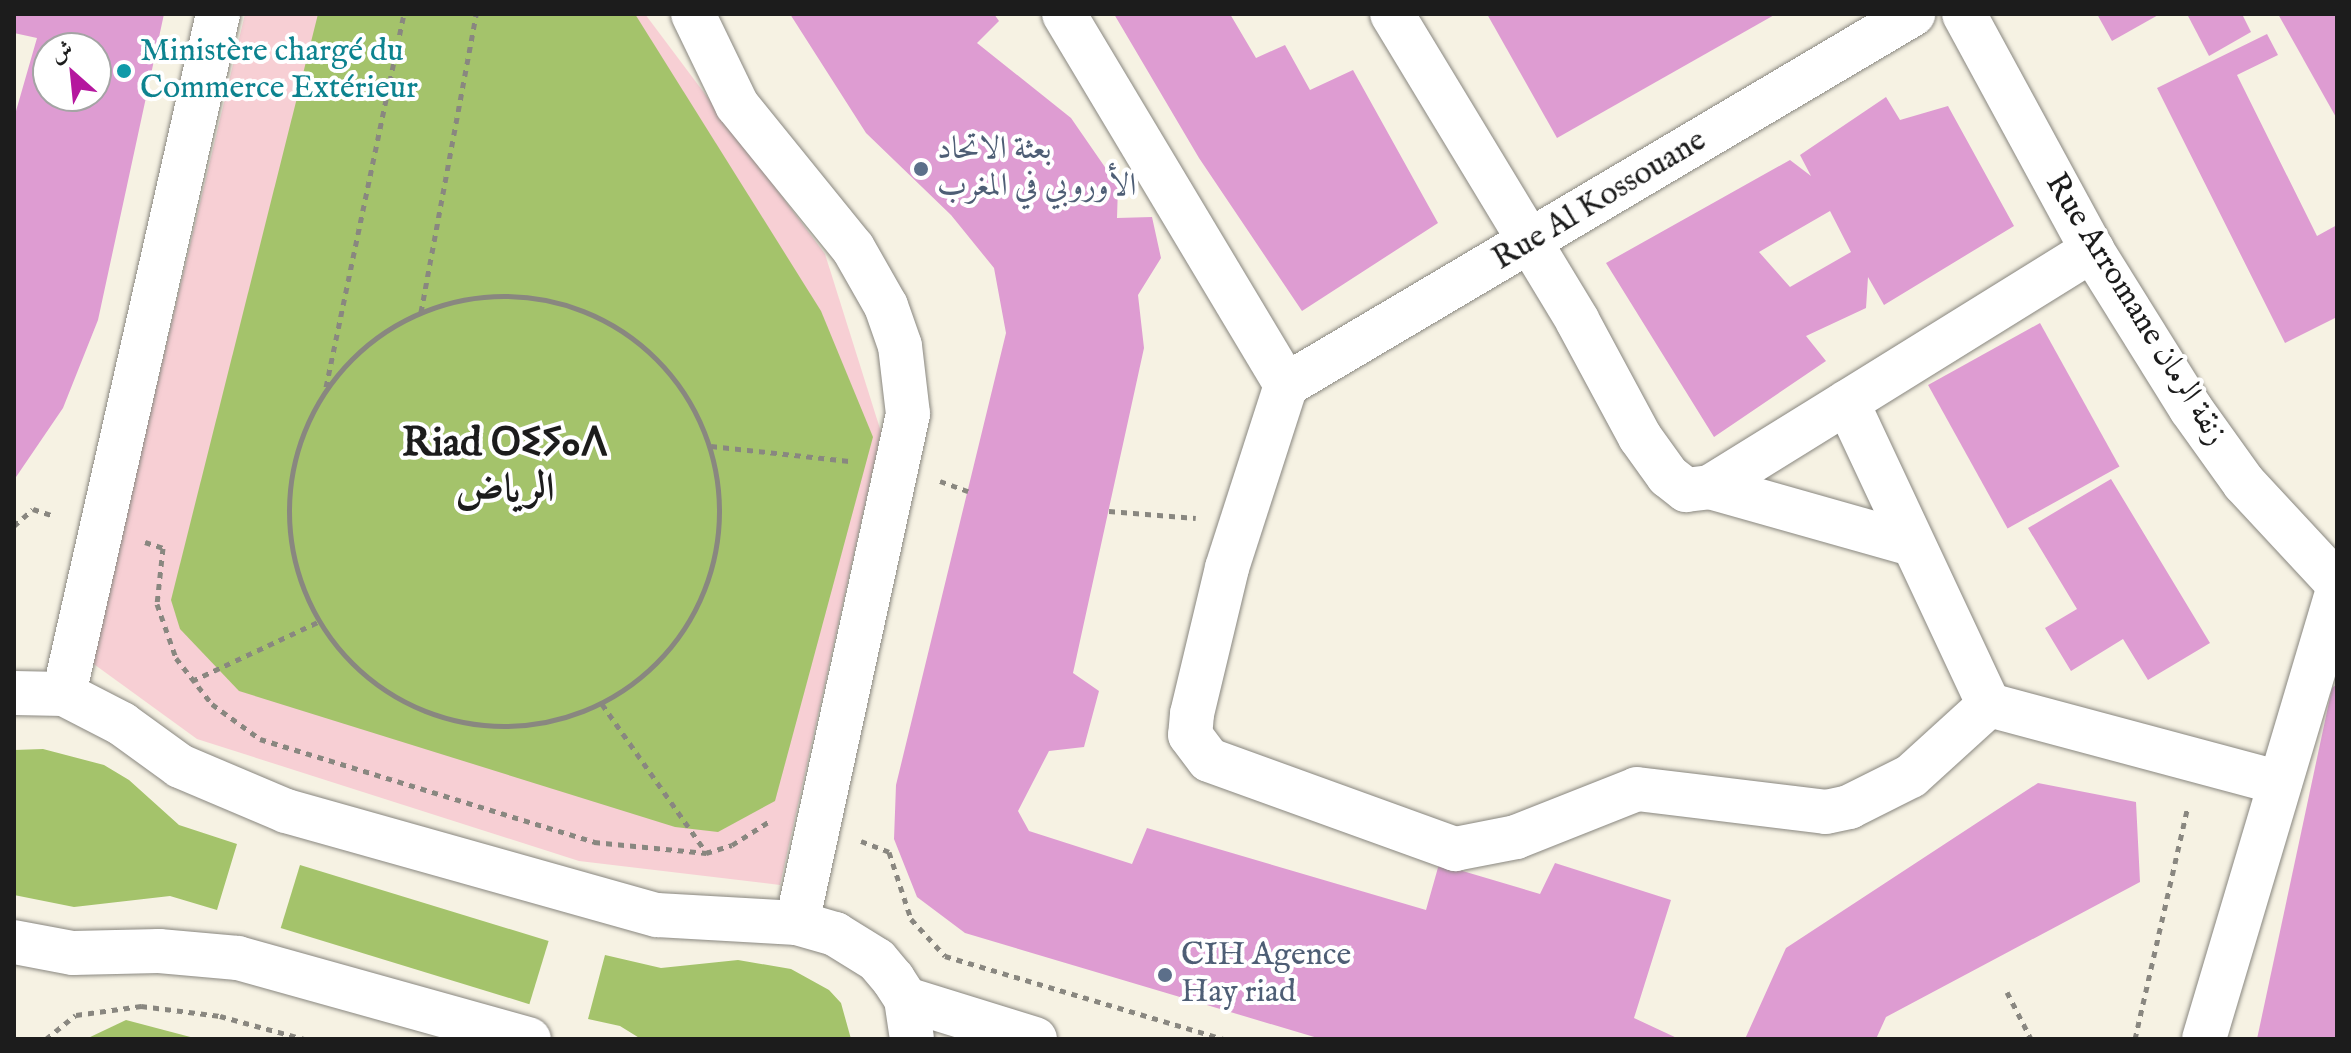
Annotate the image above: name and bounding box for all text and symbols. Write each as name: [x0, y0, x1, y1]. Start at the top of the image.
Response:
north arrow: [32, 32, 112, 112]
place label: Ministère chargé du Commerce Extérieur: [140, 34, 418, 109]
text: ش: [46, 35, 78, 70]
marker: Ministère chargé du Commerce Extérieur: [115, 62, 133, 80]
street label: Rue Al Kossouane: [1486, 122, 1714, 280]
place label: بعثة الاتحاد الأوروبي في المغرب: [937, 132, 1136, 207]
marker: بعثة الاتحاد الأوروبي في المغرب: [912, 160, 930, 178]
street label: Rue Arromane زنقة الرمان: [2036, 167, 2234, 453]
district label: Riad ⵔⵉⵢⴰⴷ الرياض: [402, 421, 608, 515]
place label: CIH Agence Hay riad: [1181, 938, 1351, 1013]
marker: CIH Agence Hay riad: [1156, 966, 1174, 984]

